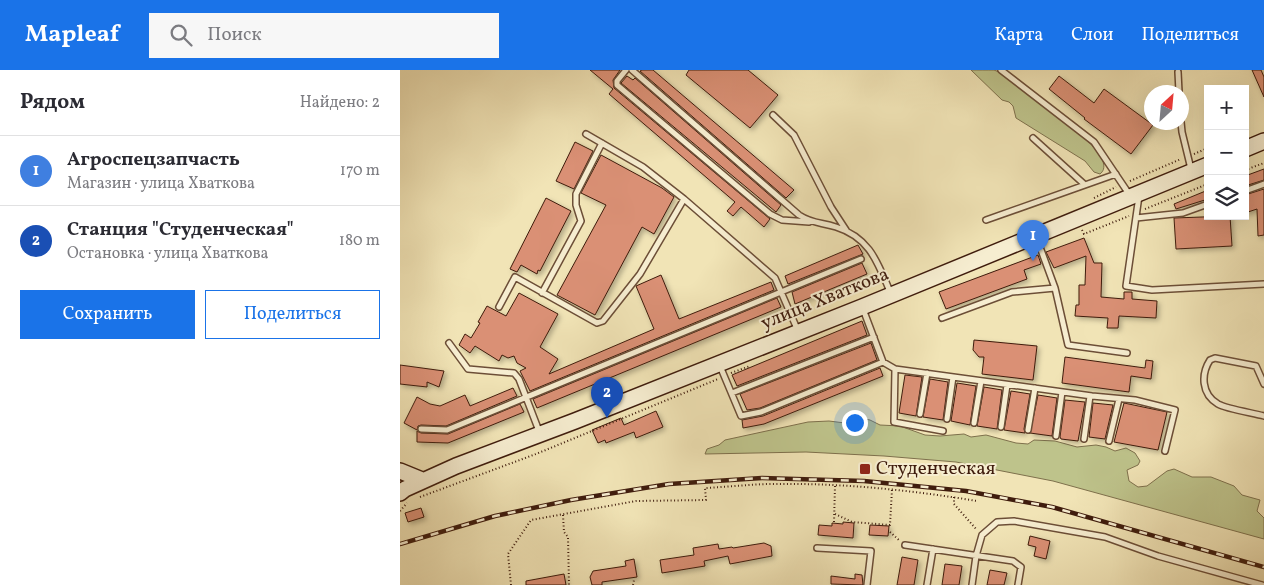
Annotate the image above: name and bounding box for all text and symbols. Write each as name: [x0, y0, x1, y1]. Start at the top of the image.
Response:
search box: [149, 13, 499, 58]
text: Mapleaf: [25, 18, 119, 52]
icon: search: [167, 21, 195, 49]
text: Поиск: [207, 22, 262, 48]
text: Карта: [995, 23, 1043, 48]
text: Слои: [1071, 23, 1113, 48]
text: Поделиться: [1141, 23, 1239, 48]
north arrow: [1144, 85, 1189, 130]
map controls: [1204, 85, 1249, 220]
button: +: [1204, 85, 1249, 130]
text: Рядом: [20, 88, 85, 117]
text: Найдено: 2: [300, 92, 380, 114]
button: −: [1204, 130, 1249, 175]
text: Агроспецзапчасть: [67, 147, 240, 173]
text: 1: [33, 160, 39, 182]
text: 170 m: [340, 160, 380, 182]
text: Магазин · улица Хваткова: [67, 173, 255, 195]
button: layers: [1204, 175, 1249, 220]
text: Станция "Студенческая": [67, 217, 294, 243]
pin: 1: [1017, 220, 1049, 261]
text: 2: [32, 230, 40, 252]
text: 180 m: [339, 230, 380, 252]
text: Остановка · улица Хваткова: [67, 243, 269, 265]
street label: улица Хваткова: [757, 261, 893, 337]
button: Сохранить: [20, 290, 195, 339]
button: Поделиться: [205, 290, 380, 339]
pin: 2: [591, 377, 623, 418]
your location: [842, 410, 868, 436]
place label: Студенческая: [876, 456, 996, 482]
marker: Студенческая: [858, 462, 872, 476]

